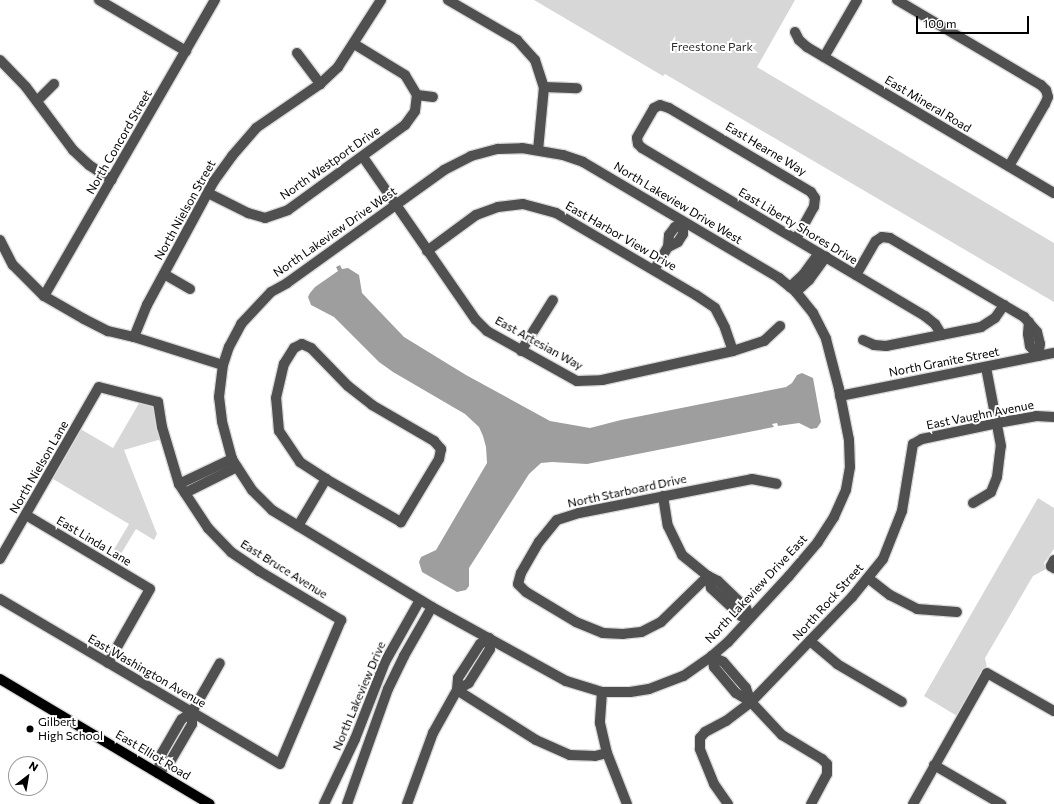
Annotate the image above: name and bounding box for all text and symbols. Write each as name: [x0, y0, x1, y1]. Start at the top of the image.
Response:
scale bar: [918, 8, 1031, 34]
text: 100 m: [923, 16, 957, 30]
park label: Freestone Park: [671, 40, 753, 54]
street label: East Mineral Road: [882, 73, 974, 135]
street label: North Concord Street: [83, 87, 155, 197]
street label: East Hearne Way: [723, 119, 809, 179]
street label: North Westport Drive: [277, 123, 383, 203]
street label: North Nielson Street: [151, 157, 219, 263]
street label: North Lakeview Drive West: [611, 159, 745, 247]
street label: North Lakeview Drive West: [271, 184, 399, 280]
street label: East Liberty Shores Drive: [736, 185, 860, 267]
street label: East Harbor View Drive: [563, 198, 679, 274]
street label: East Artesian Way: [493, 313, 585, 373]
street label: North Granite Street: [888, 344, 1000, 380]
street label: East Vaughn Avenue: [925, 398, 1035, 432]
street label: North Nielson Lane: [7, 418, 71, 516]
street label: North Starboard Drive: [566, 471, 688, 511]
street label: East Linda Lane: [54, 513, 134, 569]
street label: North Lakeview Drive East: [702, 532, 810, 646]
street label: East Bruce Avenue: [238, 536, 330, 602]
street label: North Rock Street: [790, 561, 866, 643]
street label: East Washington Avenue: [85, 631, 209, 711]
street label: North Lakeview Drive: [330, 639, 388, 753]
place label: Gilbert High School: [38, 715, 103, 743]
marker: Gilbert High School: [25, 724, 35, 734]
street label: East Elliot Road: [113, 727, 193, 783]
north arrow: [8, 756, 48, 796]
text: N: [27, 758, 41, 774]

